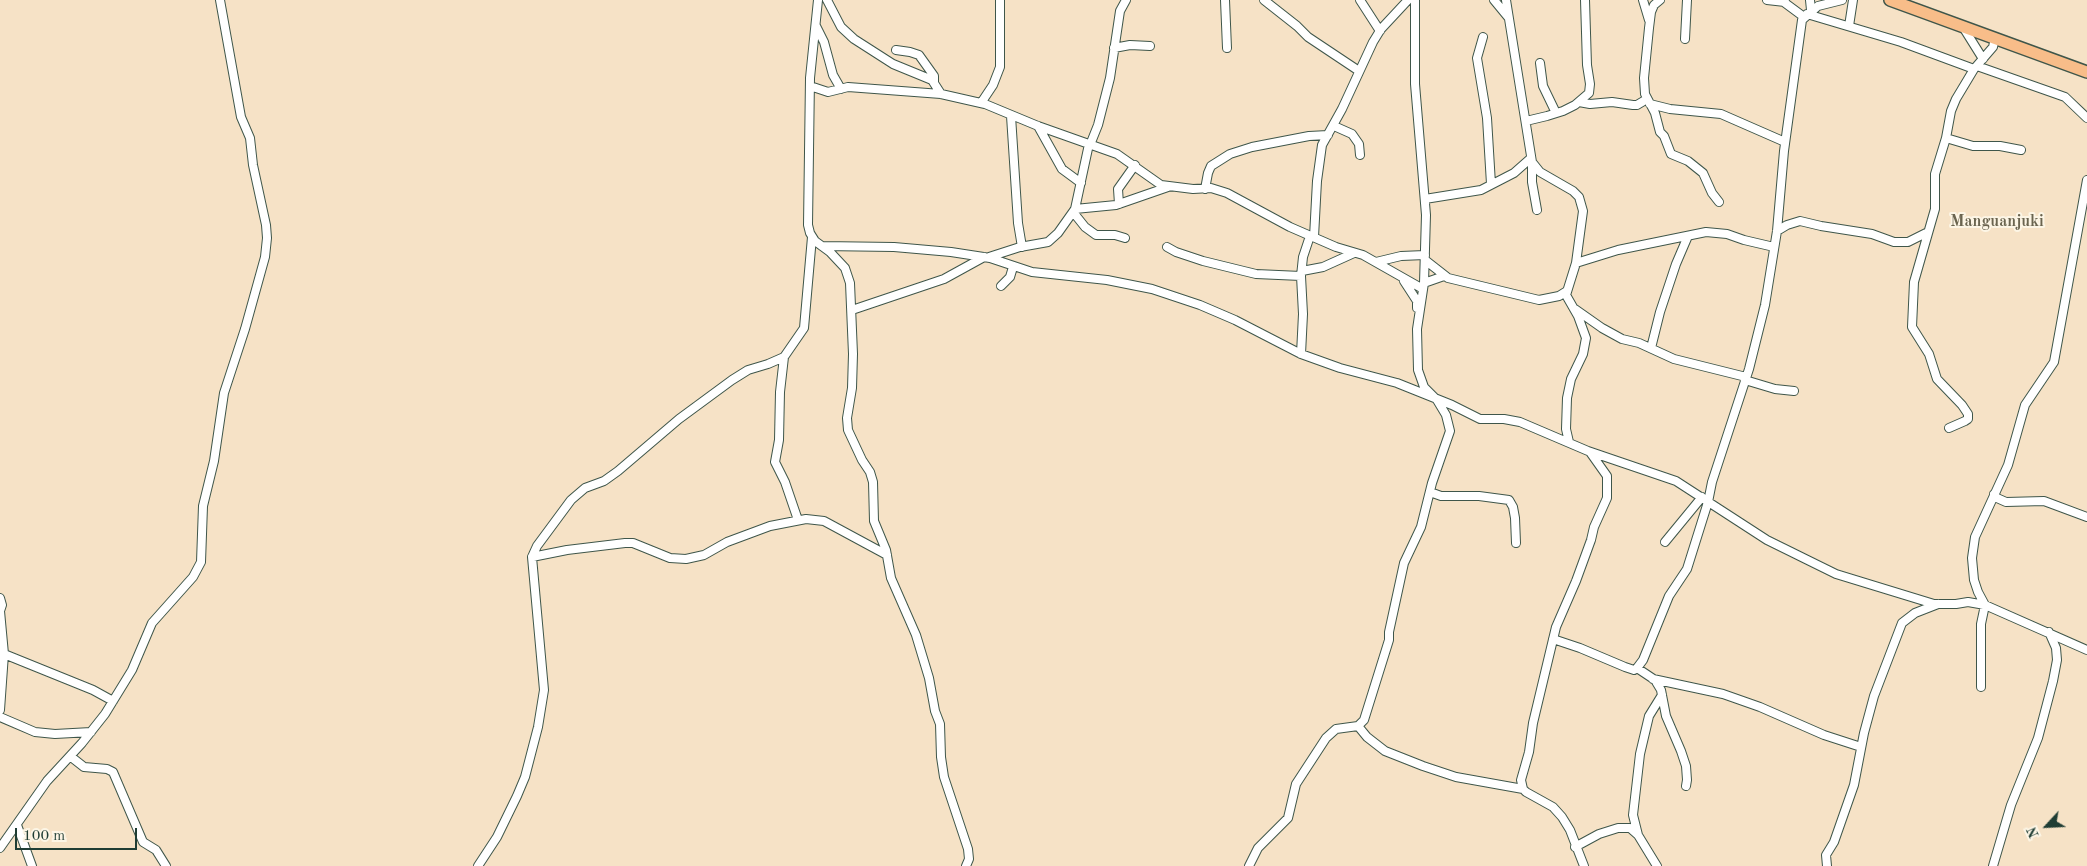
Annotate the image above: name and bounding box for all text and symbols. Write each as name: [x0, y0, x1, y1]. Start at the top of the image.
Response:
district label: Manguanjuki: [1950, 212, 2044, 232]
north arrow: [2022, 801, 2072, 851]
scale bar: [18, 818, 140, 850]
text: N: [2025, 825, 2042, 840]
text: 100 m: [23, 829, 65, 844]

